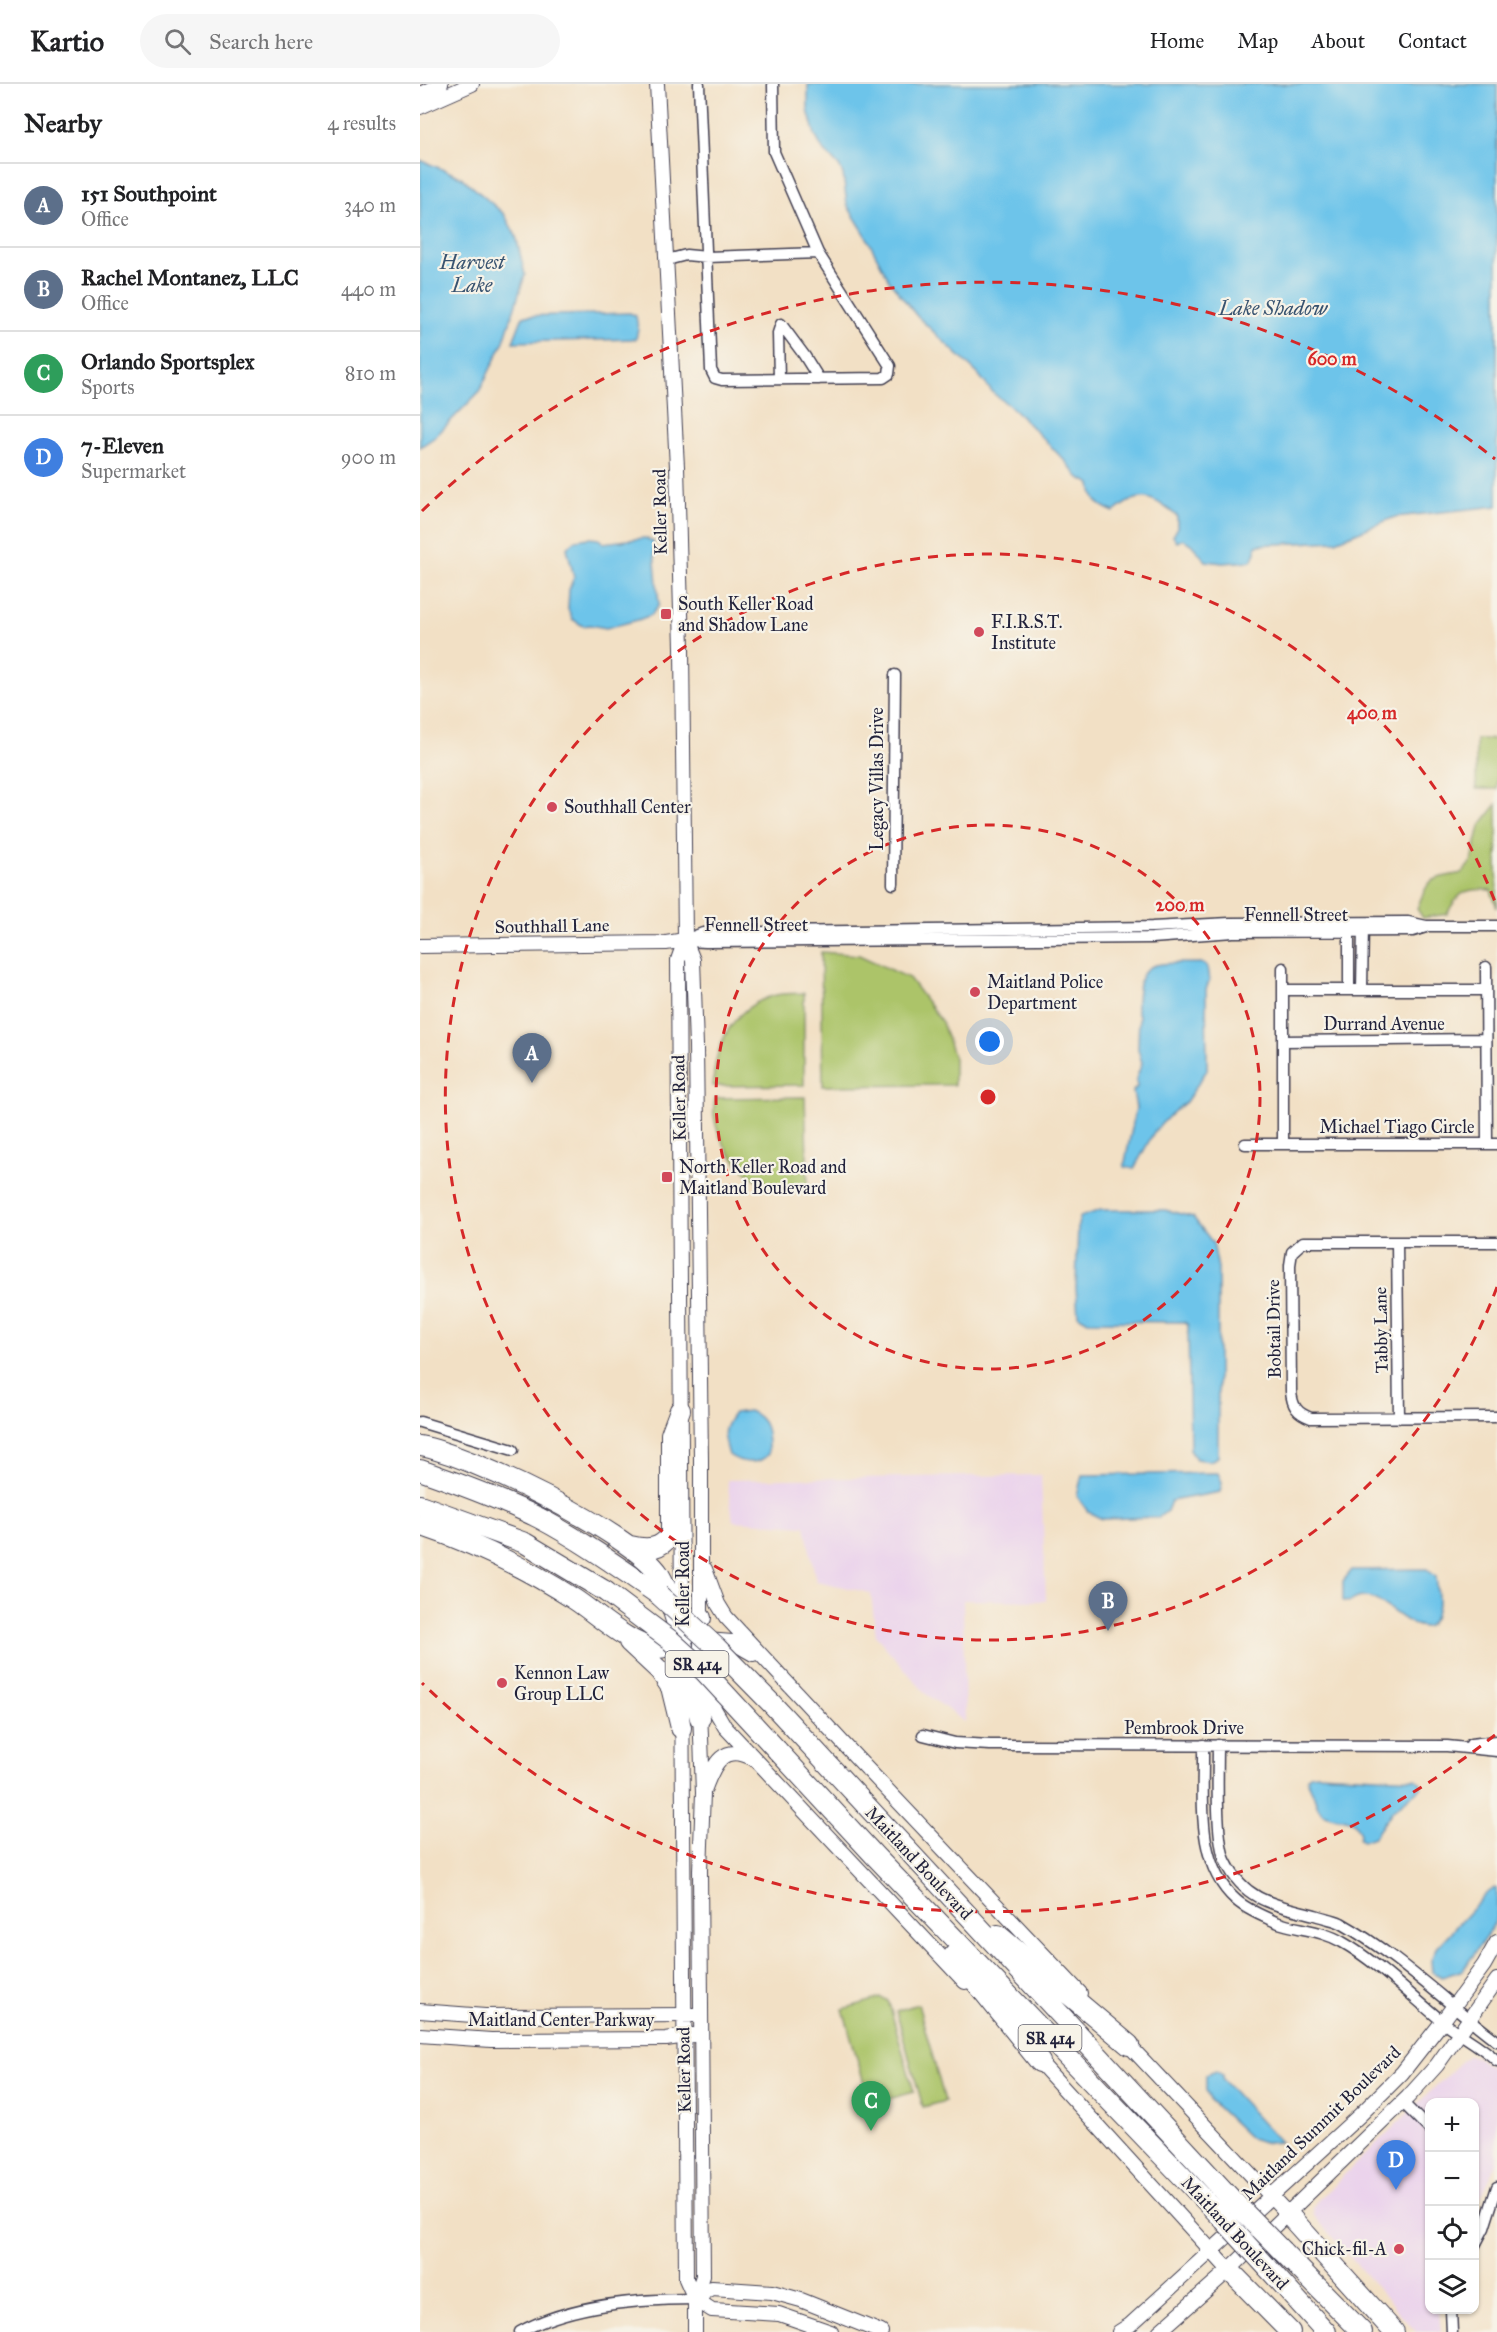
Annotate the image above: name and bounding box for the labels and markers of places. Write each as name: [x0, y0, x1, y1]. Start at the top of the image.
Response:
place label: South Keller Road and Shadow Lane: [678, 593, 814, 636]
marker: South Keller Road and Shadow Lane: [659, 607, 673, 621]
place label: F.I.R.S.T. Institute: [991, 611, 1062, 654]
marker: F.I.R.S.T. Institute: [972, 625, 986, 639]
place label: Southhall Center: [564, 796, 691, 818]
marker: Southhall Center: [545, 800, 559, 814]
place label: Maitland Police Department: [987, 971, 1103, 1014]
marker: Maitland Police Department: [968, 985, 982, 999]
pin: A: [512, 1034, 552, 1083]
centre of rings: [978, 1087, 998, 1107]
place label: North Keller Road and Maitland Boulevard: [679, 1156, 847, 1199]
marker: North Keller Road and Maitland Boulevard: [660, 1170, 674, 1184]
pin: B: [1088, 1582, 1128, 1631]
place label: Kennon Law Group LLC: [514, 1662, 609, 1705]
marker: Kennon Law Group LLC: [495, 1676, 509, 1690]
pin: C: [852, 2082, 890, 2131]
pin: D: [1376, 2140, 1416, 2190]
place label: Chick-fil-A: [1302, 2238, 1387, 2260]
marker: Chick-fil-A: [1392, 2242, 1406, 2256]

